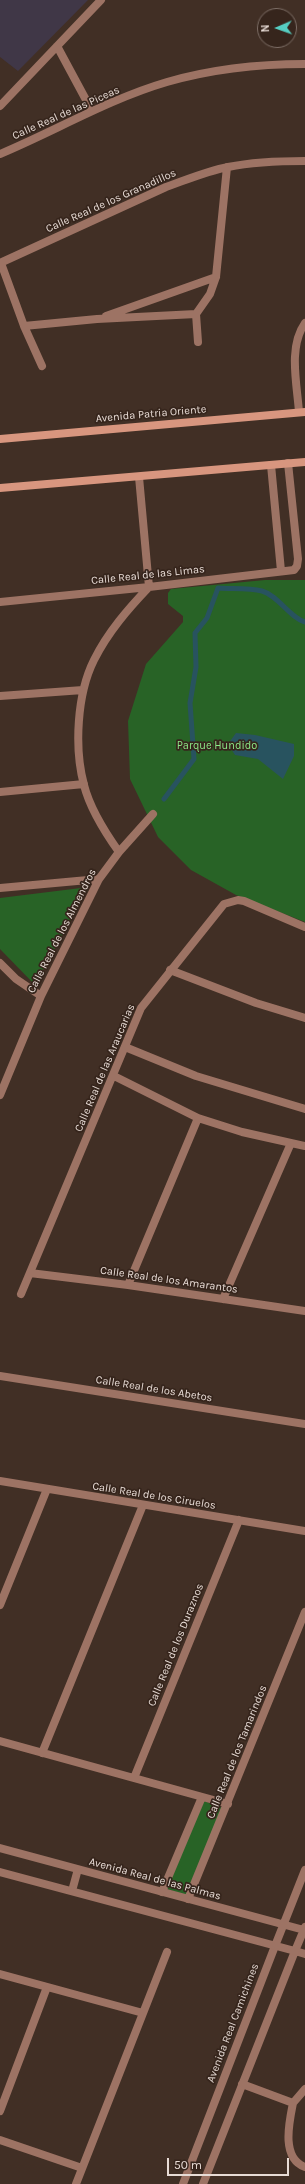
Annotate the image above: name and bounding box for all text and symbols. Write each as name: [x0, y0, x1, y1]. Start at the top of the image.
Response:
north arrow: [257, 8, 297, 48]
text: N: [259, 24, 272, 33]
street label: Calle Real de las Piceas: [10, 83, 122, 143]
street label: Calle Real de los Granadillos: [44, 166, 178, 236]
street label: Avenida Patria Oriente: [95, 403, 207, 425]
street label: Calle Real de las Limas: [91, 562, 205, 588]
park label: Parque Hundido: [177, 739, 257, 753]
street label: Calle Real de los Almendros: [25, 867, 99, 995]
street label: Calle Real de las Araucarias: [72, 1002, 138, 1134]
street label: Calle Real de los Amarantos: [99, 1264, 239, 1296]
street label: Calle Real de los Abetos: [95, 1373, 213, 1405]
street label: Calle Real de los Ciruelos: [91, 1480, 217, 1512]
street label: Calle Real de los Duraznos: [145, 1582, 207, 1708]
street label: Calle Real de los Tamarindos: [204, 1683, 270, 1821]
street label: Avenida Real de las Palmas: [88, 1855, 222, 1903]
street label: Avenida Real Camichines: [204, 1962, 262, 2084]
scale bar: [169, 2150, 291, 2176]
text: 50 m: [174, 2158, 202, 2172]

